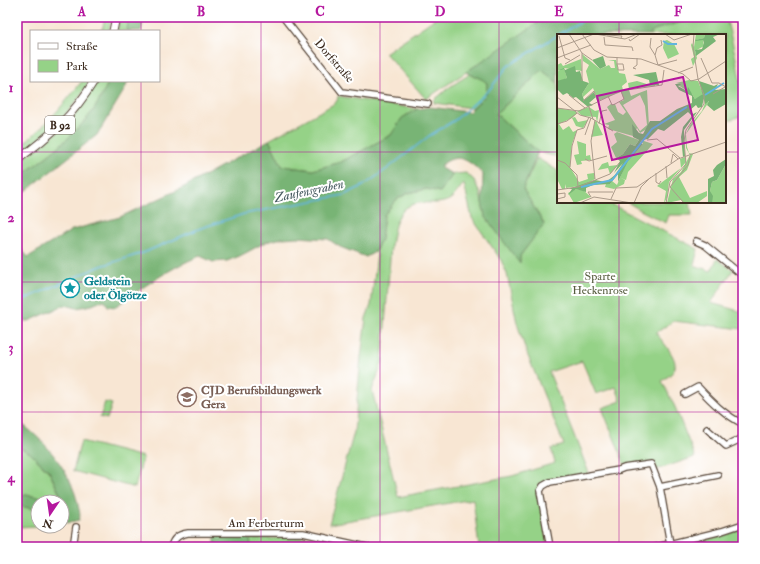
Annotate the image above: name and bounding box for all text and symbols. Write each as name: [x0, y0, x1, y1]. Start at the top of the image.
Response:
text: A: [77, 4, 87, 20]
text: B: [197, 4, 205, 20]
text: C: [315, 4, 325, 20]
text: D: [435, 4, 446, 20]
text: E: [554, 4, 564, 20]
text: F: [674, 4, 683, 20]
legend: [30, 30, 160, 82]
inset map: [557, 34, 726, 203]
street label: Dorfstraße: [311, 36, 357, 86]
text: Straße: [66, 39, 97, 54]
text: Park: [66, 59, 88, 74]
text: 1: [9, 80, 14, 96]
road number: B 92: [45, 116, 75, 134]
water label: Zaufensgraben: [272, 176, 345, 206]
text: 2: [8, 210, 15, 226]
park label: Sparte Heckenrose: [572, 269, 628, 298]
place label: Geldstein oder Ölgötze: [84, 274, 148, 303]
place icon: Geldstein oder Ölgötze: [59, 277, 81, 299]
text: 3: [9, 340, 14, 356]
place label: CJD Berufsbildungswerk Gera: [201, 383, 322, 412]
school or university icon: CJD Berufsbildungswerk Gera: [176, 386, 198, 408]
text: 4: [6, 470, 15, 486]
north arrow: [30, 494, 70, 534]
text: N: [40, 516, 55, 531]
street label: Am Ferberturm: [227, 516, 304, 531]

